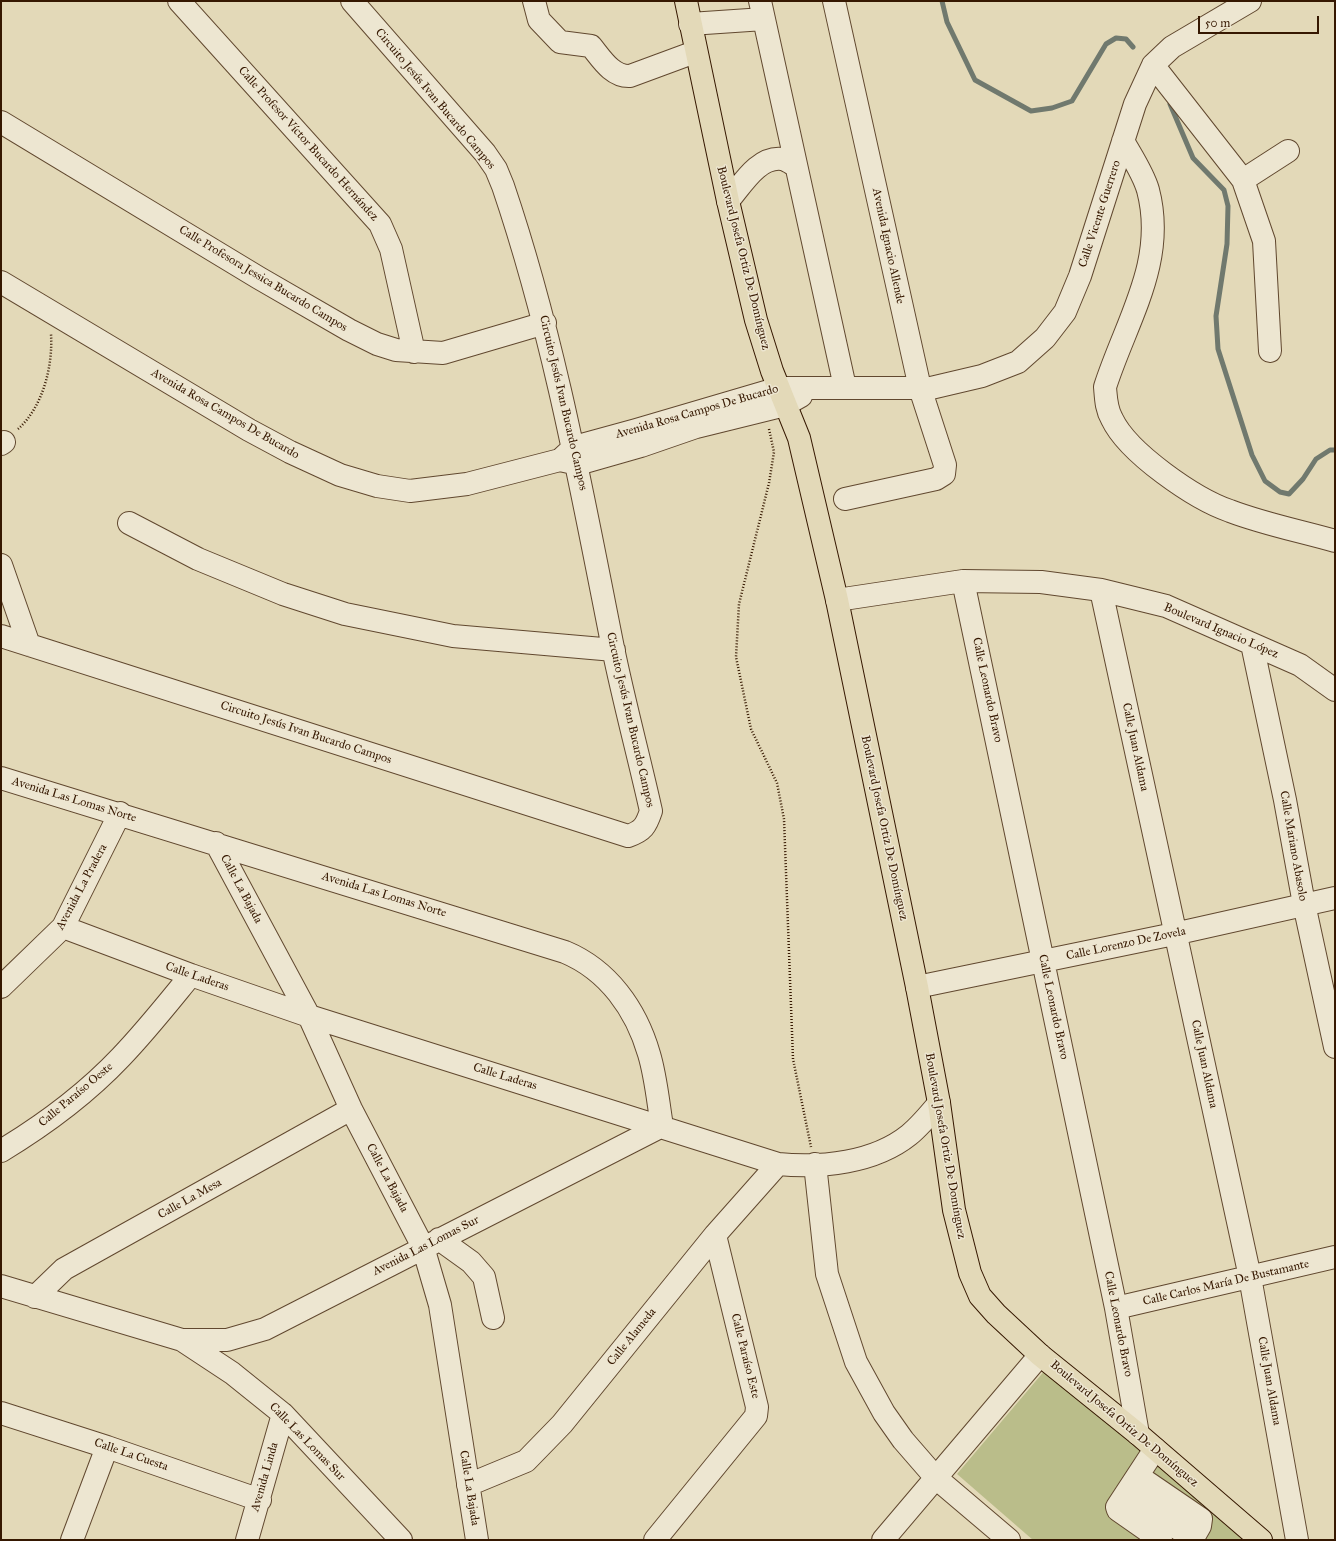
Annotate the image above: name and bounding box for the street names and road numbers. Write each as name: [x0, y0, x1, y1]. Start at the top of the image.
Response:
street label: Circuito Jesús Ivan Bucardo Campos: [372, 26, 498, 172]
street label: Calle Profesor Víctor Bucardo Hernández: [235, 64, 381, 224]
street label: Calle Vicente Guerrero: [1076, 159, 1124, 269]
street label: Boulevard Josefa Ortiz De Domínguez: [713, 165, 773, 351]
street label: Avenida Ignacio Allende: [869, 187, 907, 305]
street label: Calle Profesora Jessica Bucardo Campos: [176, 223, 350, 335]
street label: Circuito Jesús Ivan Bucardo Campos: [536, 314, 590, 492]
street label: Avenida Rosa Campos De Bucardo: [148, 366, 302, 462]
street label: Avenida Rosa Campos De Bucardo: [614, 382, 780, 442]
street label: Boulevard Ignacio López: [1161, 600, 1281, 662]
street label: Circuito Jesús Ivan Bucardo Campos: [603, 631, 657, 809]
street label: Calle Leonardo Bravo: [969, 636, 1005, 744]
street label: Circuito Jesús Ivan Bucardo Campos: [219, 698, 393, 768]
street label: Calle Juan Aldama: [1119, 702, 1151, 792]
street label: Boulevard Josefa Ortiz De Domínguez: [857, 734, 911, 922]
street label: Avenida Las Lomas Norte: [10, 774, 138, 826]
street label: Calle Mariano Abasolo: [1276, 790, 1310, 902]
street label: Avenida La Pradera: [53, 842, 111, 932]
street label: Calle La Bajada: [217, 852, 265, 926]
street label: Avenida Las Lomas Norte: [320, 869, 448, 921]
street label: Calle Lorenzo De Zovela: [1065, 924, 1187, 964]
street label: Calle Leonardo Bravo: [1035, 953, 1071, 1061]
street label: Calle Laderas: [163, 959, 231, 995]
street label: Calle Juan Aldama: [1188, 1019, 1220, 1109]
street label: Boulevard Josefa Ortiz De Domínguez: [922, 1052, 968, 1240]
street label: Calle Paraíso Oeste: [36, 1060, 116, 1130]
street label: Calle Laderas: [471, 1060, 539, 1094]
street label: Calle La Bajada: [363, 1141, 411, 1215]
street label: Calle La Mesa: [156, 1176, 224, 1222]
street label: Avenida Las Lomas Sur: [370, 1213, 482, 1279]
street label: Calle Carlos María De Bustamante: [1142, 1257, 1310, 1309]
street label: Calle Leonardo Bravo: [1101, 1270, 1135, 1378]
street label: Calle Alameda: [604, 1305, 660, 1369]
street label: Calle Paraíso Este: [727, 1312, 763, 1400]
street label: Calle Juan Aldama: [1254, 1335, 1284, 1427]
street label: Boulevard Josefa Ortiz De Domínguez: [1047, 1358, 1201, 1490]
street label: Calle Las Lomas Sur: [266, 1400, 348, 1484]
street label: Calle La Cuesta: [92, 1436, 170, 1474]
street label: Avenida Linda: [248, 1441, 282, 1513]
street label: Calle La Bajada: [456, 1449, 482, 1527]

